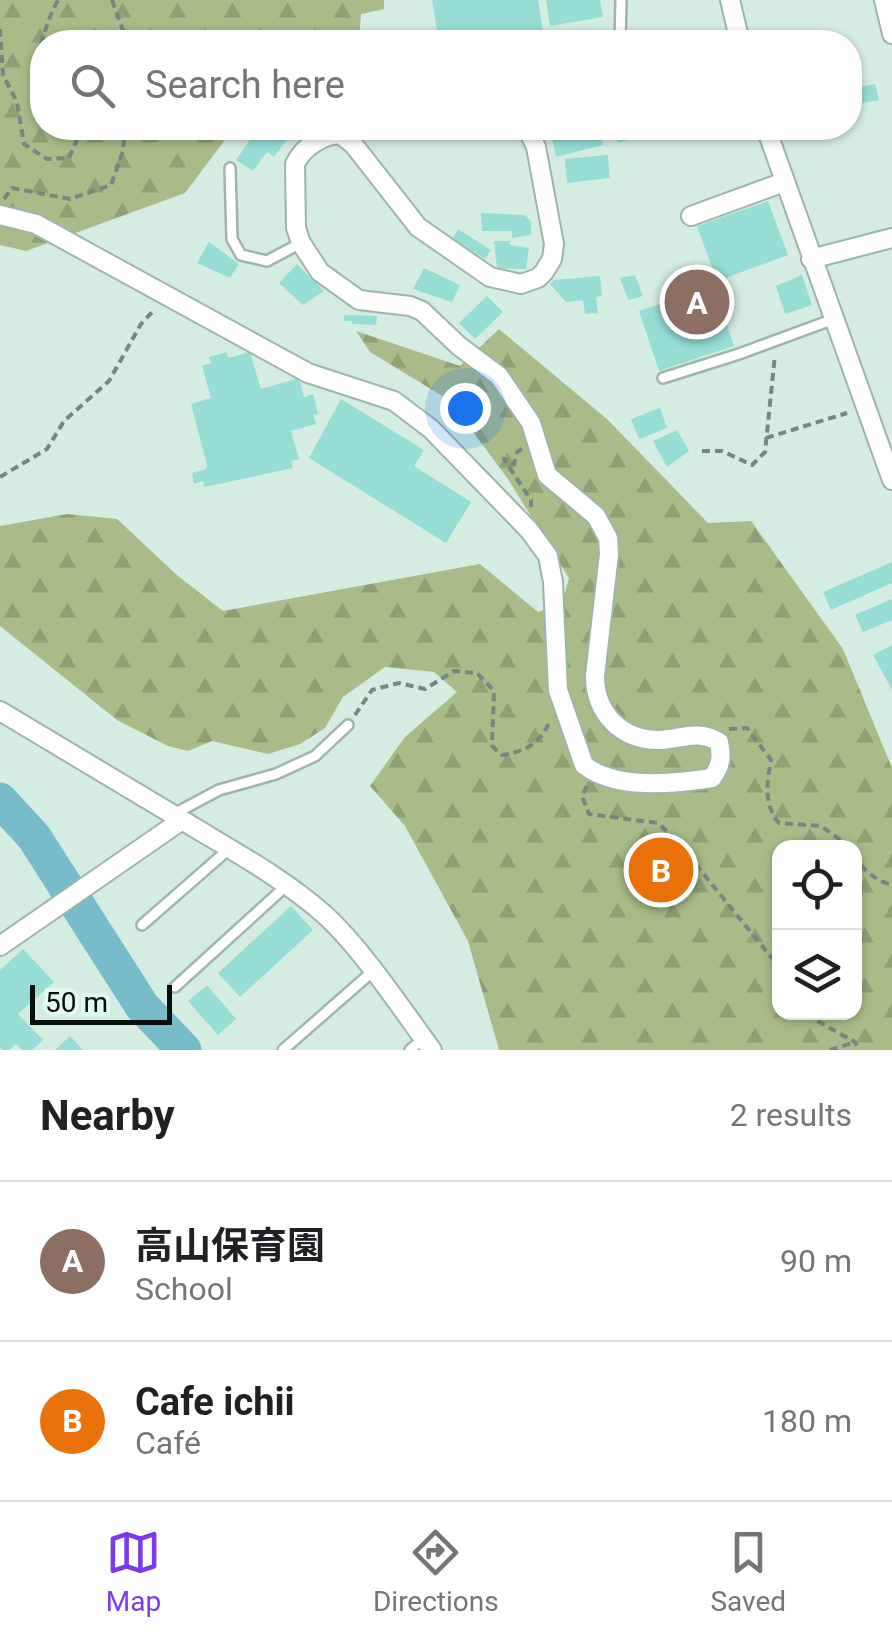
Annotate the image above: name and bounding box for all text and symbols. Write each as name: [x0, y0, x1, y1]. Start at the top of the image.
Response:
search box: [30, 30, 862, 140]
icon: search: [65, 58, 120, 113]
text: Search here: [145, 63, 345, 107]
pin: A: [664, 264, 730, 340]
your location: [440, 383, 491, 434]
pin: B: [628, 832, 694, 908]
map controls: [772, 840, 862, 1020]
button: locate: [772, 840, 862, 930]
button: layers: [772, 930, 862, 1020]
scale bar: [30, 980, 172, 1024]
text: 50 m: [45, 986, 108, 1019]
text: Nearby: [40, 1091, 175, 1140]
text: 2 results: [730, 1096, 852, 1134]
text: 高山保育園: [135, 1224, 325, 1268]
text: A: [62, 1242, 83, 1280]
text: 90 m: [780, 1242, 852, 1280]
text: School: [135, 1270, 233, 1308]
text: Cafe ichii: [135, 1380, 295, 1424]
text: B: [62, 1402, 83, 1440]
text: 180 m: [762, 1402, 852, 1440]
text: Café: [135, 1424, 201, 1462]
tab: Map: [106, 1525, 161, 1618]
tab: Directions: [373, 1525, 499, 1618]
tab: Saved: [710, 1525, 786, 1618]

